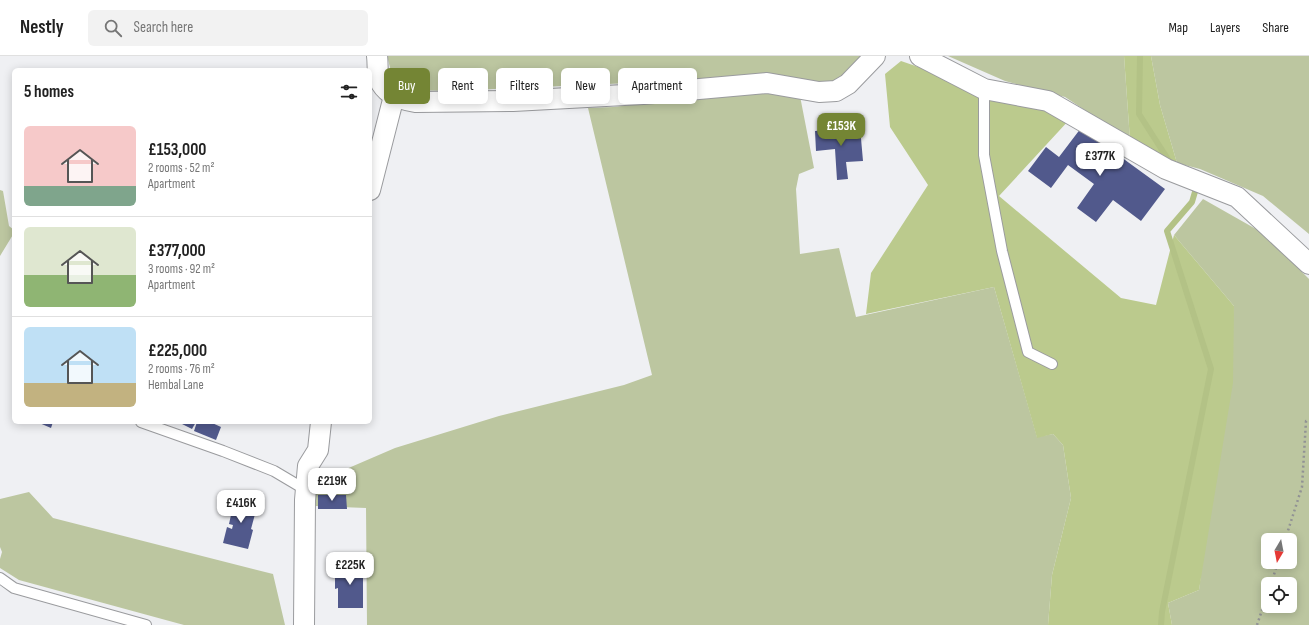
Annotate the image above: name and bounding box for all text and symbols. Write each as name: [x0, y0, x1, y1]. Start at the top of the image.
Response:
search box: [88, 10, 368, 46]
text: Nestly: [20, 16, 64, 39]
icon: search: [102, 17, 124, 39]
text: Search here: [134, 18, 193, 37]
text: Map: [1168, 19, 1188, 36]
text: Layers: [1210, 19, 1240, 36]
text: Share: [1262, 19, 1289, 36]
chip: Buy: [384, 68, 430, 104]
chip: Rent: [438, 68, 488, 104]
chip: Filters: [496, 68, 553, 104]
chip: New: [561, 68, 610, 104]
chip: Apartment: [618, 68, 697, 104]
icon: filters: [338, 81, 360, 103]
text: 5 homes: [24, 82, 74, 102]
pin: £153K: [813, 113, 869, 147]
text: £153K: [826, 118, 856, 134]
text: £153,000: [148, 140, 206, 160]
icon: home: [56, 142, 104, 190]
pin: £377K: [1072, 143, 1128, 177]
text: £377K: [1085, 148, 1115, 164]
text: 2 rooms · 52 m²: [148, 160, 215, 176]
text: Apartment: [148, 176, 195, 192]
text: £377,000: [148, 241, 206, 261]
icon: home: [56, 243, 104, 291]
text: 3 rooms · 92 m²: [148, 261, 215, 277]
text: Apartment: [148, 277, 195, 293]
text: £225,000: [148, 341, 207, 361]
icon: home: [56, 343, 104, 391]
text: 2 rooms · 76 m²: [148, 361, 215, 377]
text: Hembal Lane: [148, 377, 204, 393]
pin: £219K: [304, 468, 360, 502]
text: £219K: [317, 473, 347, 489]
pin: £416K: [213, 490, 269, 524]
text: £416K: [226, 495, 256, 511]
north arrow: [1261, 533, 1297, 569]
map controls: [1261, 533, 1297, 613]
pin: £225K: [322, 552, 378, 586]
text: £225K: [335, 557, 365, 573]
button: locate: [1261, 577, 1297, 613]

